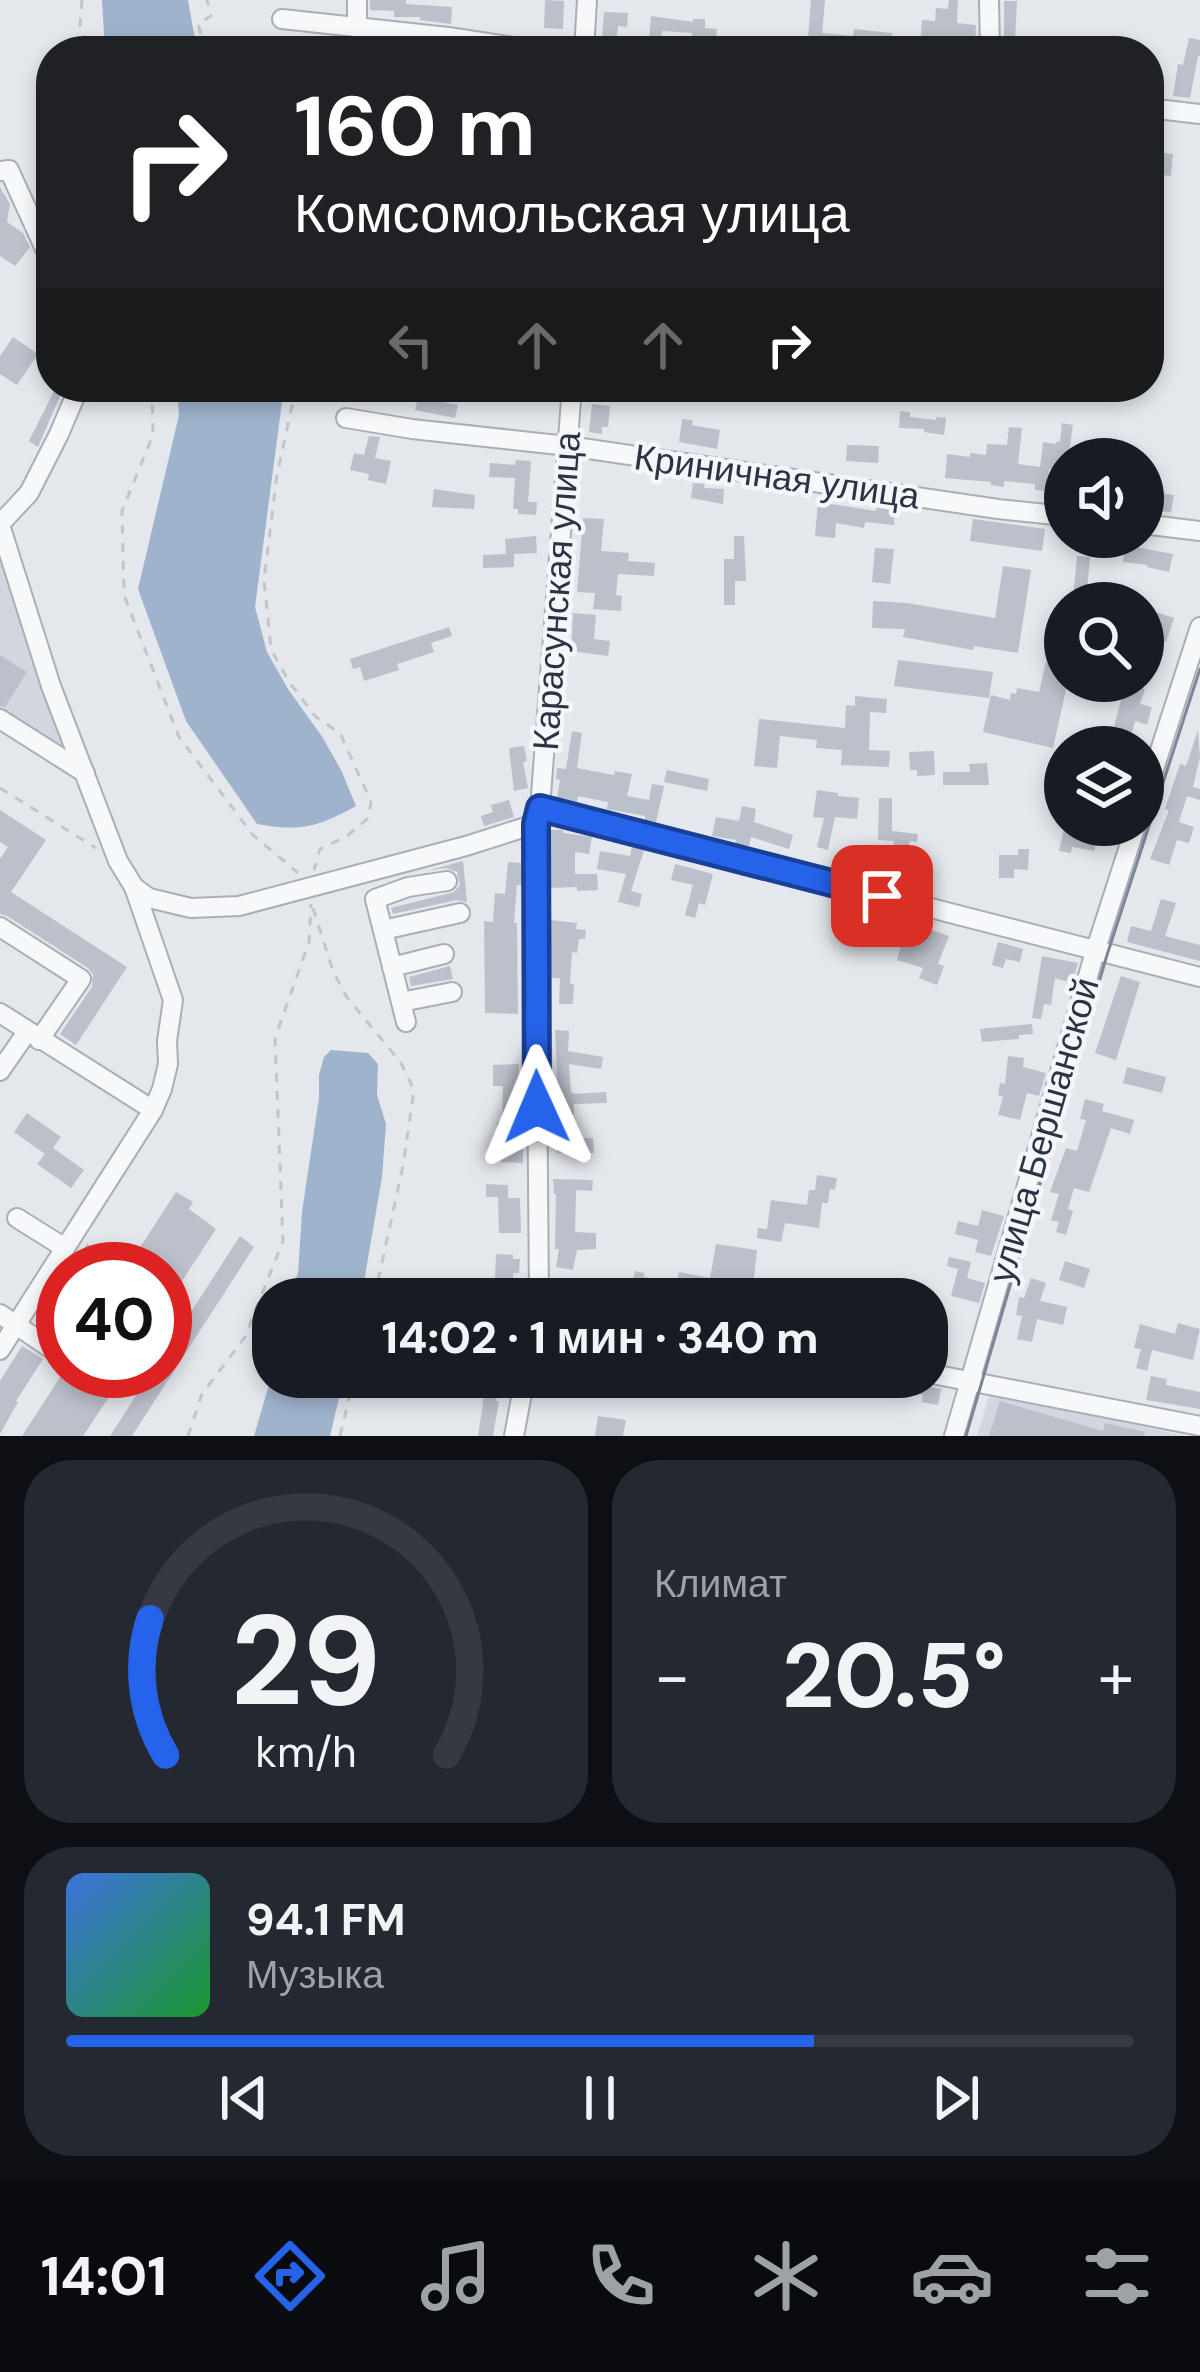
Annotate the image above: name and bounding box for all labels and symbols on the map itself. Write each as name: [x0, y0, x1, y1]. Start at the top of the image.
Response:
street label: Карасунская улица: [522, 429, 591, 752]
street label: Криничная улица: [631, 433, 924, 520]
pin: [831, 845, 933, 947]
street label: улица Бершанской: [977, 972, 1110, 1288]
position arrow: [474, 1044, 600, 1170]
speed limit sign: 40: [36, 1242, 192, 1398]

